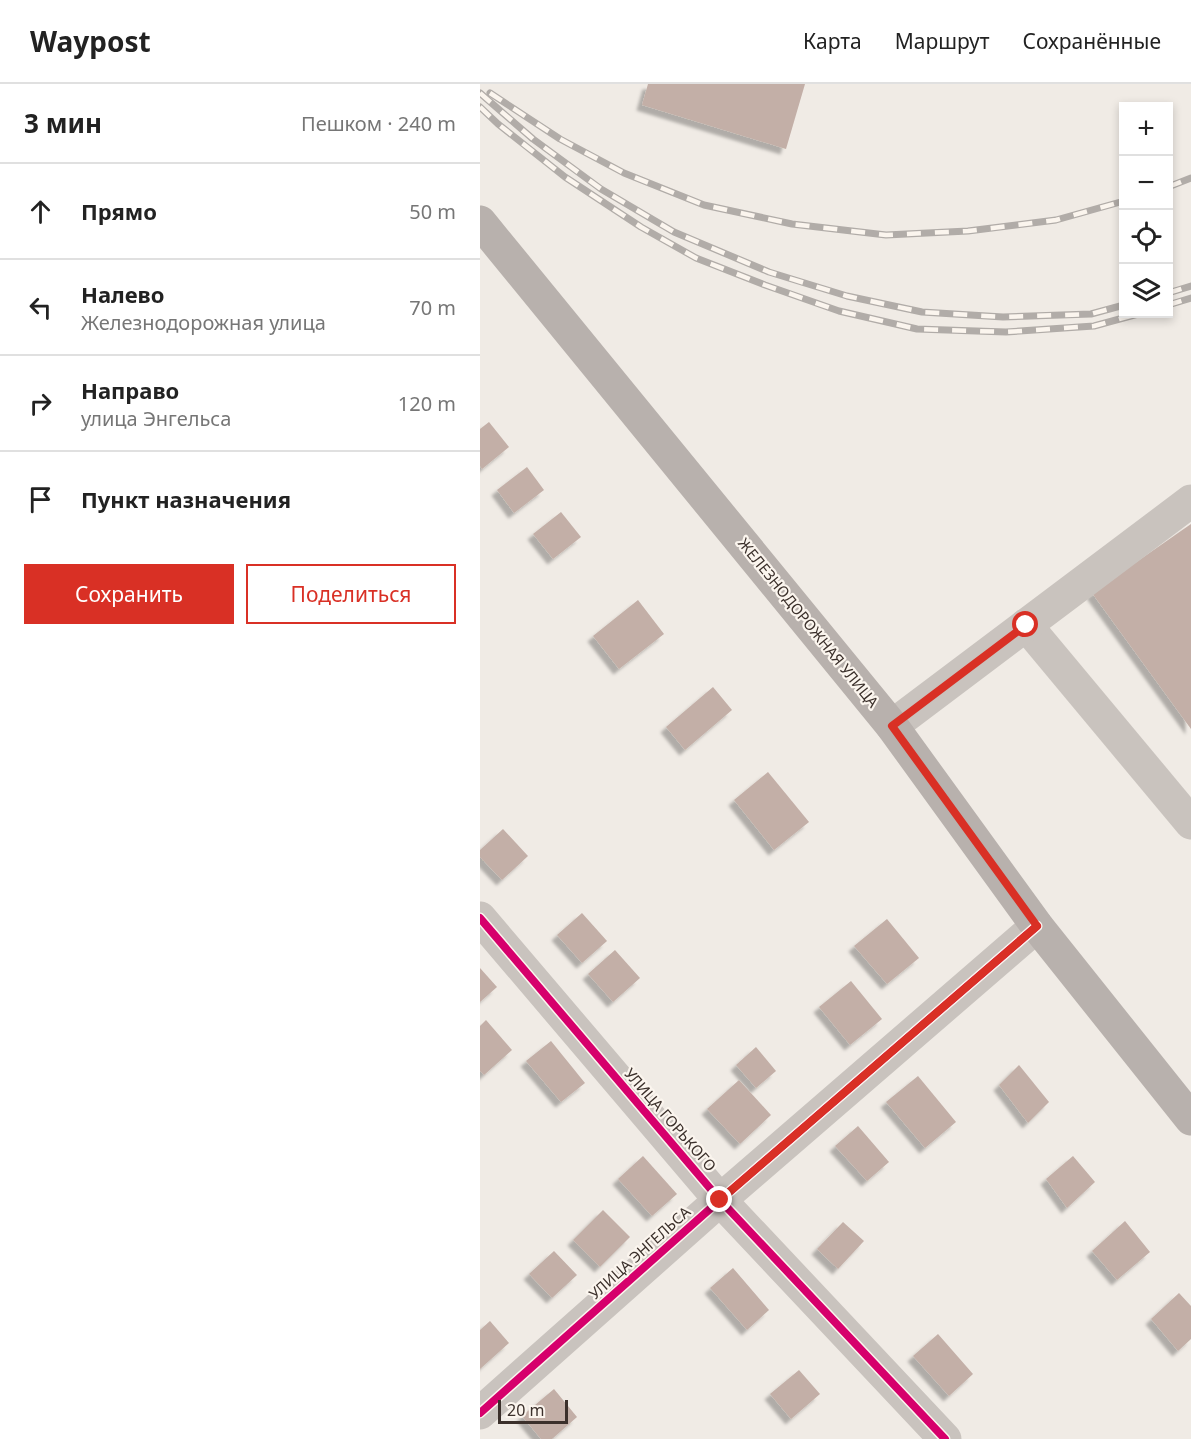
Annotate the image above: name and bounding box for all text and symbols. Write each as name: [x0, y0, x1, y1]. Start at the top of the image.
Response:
text: Waypost: [30, 22, 151, 60]
text: Карта: [803, 27, 862, 55]
text: Маршрут: [895, 27, 990, 55]
text: Сохранённые: [1023, 27, 1161, 55]
map controls: [1119, 102, 1173, 318]
button: +: [1119, 102, 1173, 156]
text: 3 мин: [24, 105, 102, 141]
text: Пешком · 240 m: [301, 110, 456, 137]
button: −: [1119, 156, 1173, 210]
icon: ahead: [24, 195, 57, 228]
text: Прямо: [81, 196, 157, 226]
text: 50 m: [409, 198, 456, 225]
button: locate: [1119, 210, 1173, 264]
button: layers: [1119, 264, 1173, 318]
text: Налево: [81, 279, 164, 309]
icon: left: [24, 291, 57, 324]
text: 70 m: [409, 294, 456, 321]
text: Железнодорожная улица: [81, 309, 326, 336]
text: Направо: [81, 375, 179, 405]
icon: right: [24, 387, 57, 420]
text: 120 m: [398, 390, 456, 417]
text: улица Энгельса: [81, 405, 231, 432]
icon: arrive: [24, 483, 57, 516]
text: Пункт назначения: [81, 484, 291, 514]
street label: ЖЕЛЕЗНОДОРОЖНАЯ УЛИЦА: [734, 534, 884, 712]
button: Сохранить: [24, 564, 234, 624]
button: Поделиться: [246, 564, 456, 624]
route start: [1012, 611, 1038, 637]
street label: УЛИЦА ГОРЬКОГО: [620, 1064, 721, 1175]
route end: [706, 1186, 732, 1212]
street label: УЛИЦА ЭНГЕЛЬСА: [584, 1201, 695, 1303]
scale bar: [498, 1397, 568, 1424]
text: 20 m: [507, 1399, 544, 1421]

